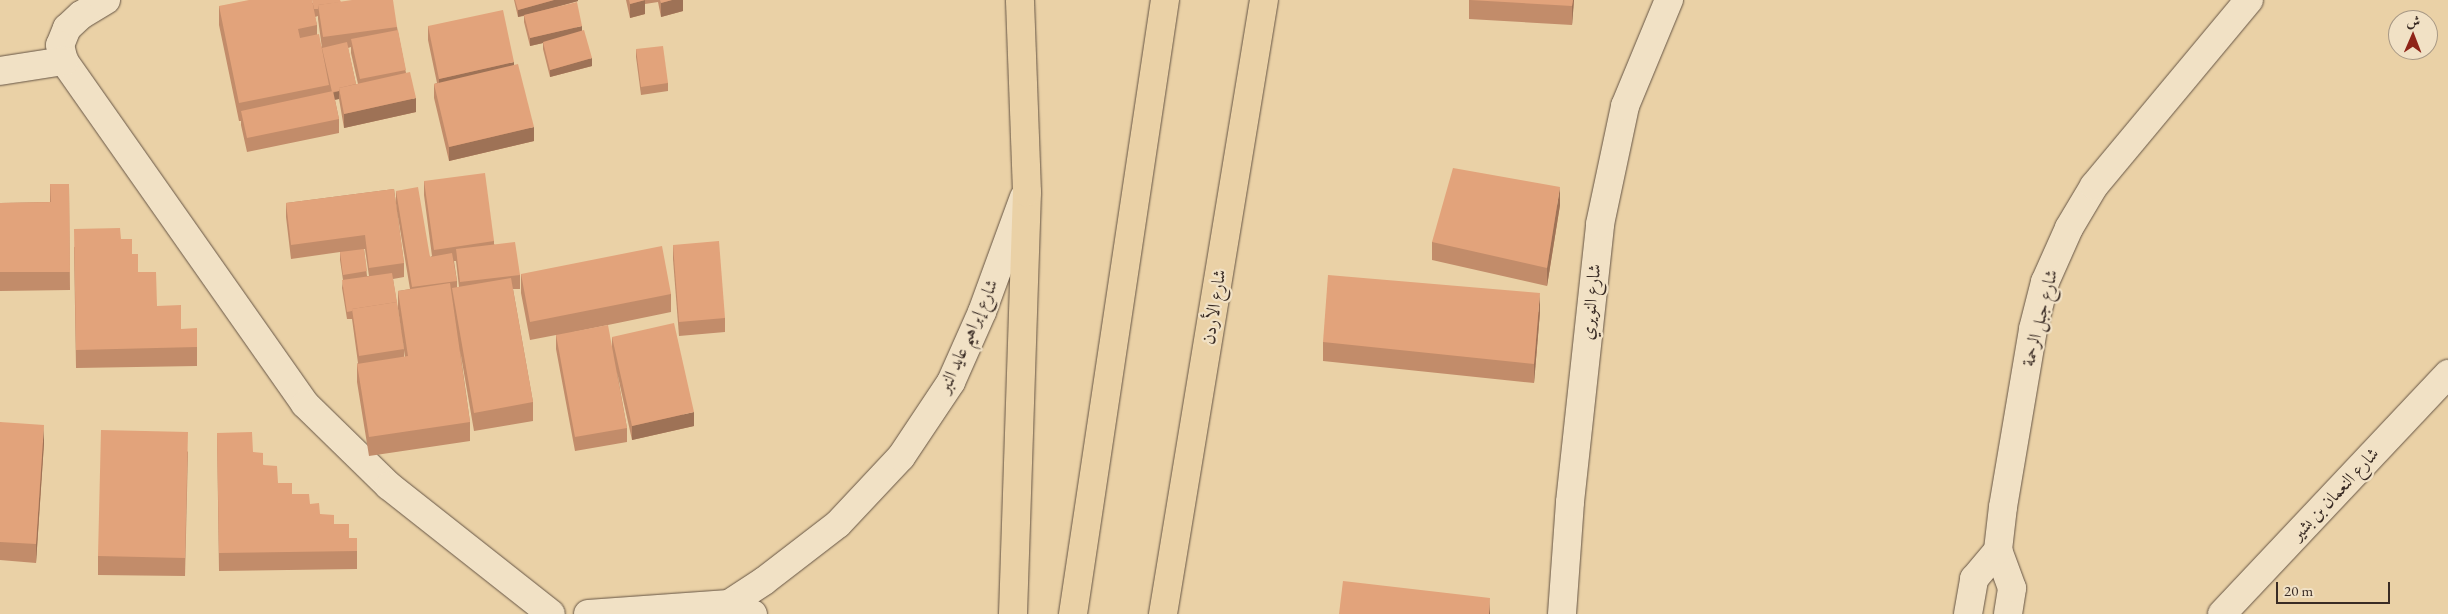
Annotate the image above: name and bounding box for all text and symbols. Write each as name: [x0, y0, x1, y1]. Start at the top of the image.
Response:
north arrow: [2388, 10, 2438, 60]
text: ش: [2406, 12, 2420, 30]
street label: شارع النويري: [1576, 263, 1606, 341]
street label: شارع جبل الرحمة: [2018, 267, 2062, 369]
street label: شارع الأردن: [1197, 268, 1231, 346]
street label: شارع إبراهيم عايد النبر: [933, 276, 1003, 396]
street label: شارع النعمان بن بشير: [2287, 443, 2383, 545]
scale bar: [2278, 572, 2392, 604]
text: 20 m: [2284, 581, 2313, 600]

